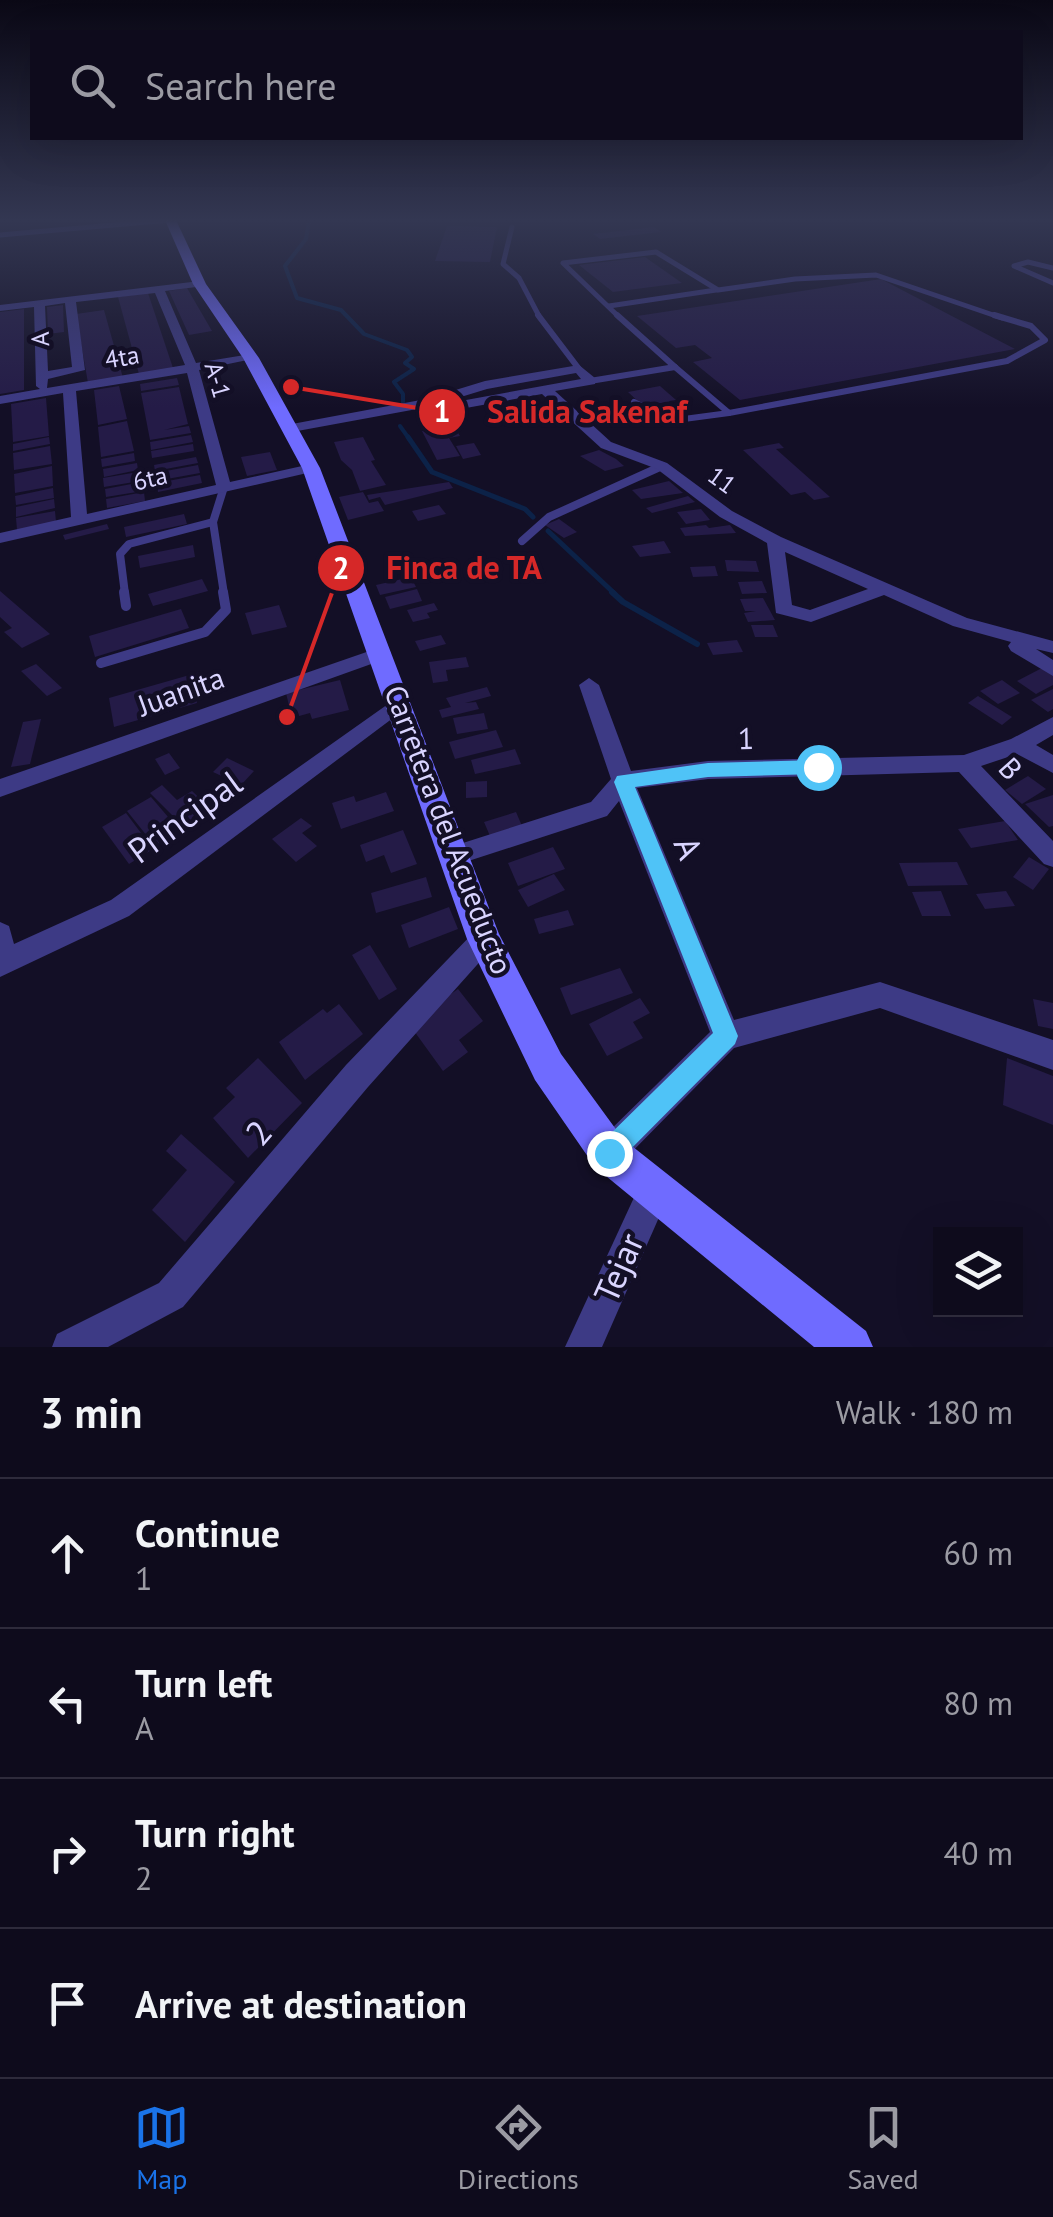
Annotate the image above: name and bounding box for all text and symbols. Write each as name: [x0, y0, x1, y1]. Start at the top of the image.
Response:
search box: [30, 30, 1023, 140]
icon: search: [65, 58, 120, 113]
text: Search here: [145, 61, 337, 110]
street label: A: [24, 331, 56, 347]
street label: 4ta: [102, 338, 142, 376]
street label: A-1: [198, 358, 238, 402]
callout: Salida Sakenaf: [417, 381, 707, 443]
text: Salida Sakenaf: [487, 390, 689, 432]
text: 1: [433, 391, 451, 430]
street label: 6ta: [130, 459, 170, 497]
street label: 11: [702, 459, 742, 501]
callout: Finca de TA: [316, 537, 563, 599]
text: Finca de TA: [386, 546, 542, 588]
text: 2: [332, 548, 350, 587]
street label: Juanita: [130, 657, 229, 725]
street label: Carretera del Acueducto: [376, 679, 523, 979]
street label: 1: [737, 718, 754, 757]
route start: [796, 745, 842, 791]
street label: B: [991, 748, 1031, 788]
street label: Principal: [118, 759, 251, 873]
street label: A: [664, 830, 714, 866]
street label: 2: [235, 1110, 282, 1155]
route end: [587, 1131, 633, 1177]
street label: Tejar: [583, 1226, 654, 1310]
map controls: [933, 1227, 1023, 1317]
button: layers: [933, 1227, 1023, 1317]
text: 3 min: [40, 1385, 142, 1440]
text: Walk · 180 m: [836, 1391, 1013, 1433]
text: Continue: [135, 1508, 280, 1557]
icon: ahead: [40, 1526, 95, 1581]
text: 60 m: [944, 1532, 1013, 1574]
text: 1: [135, 1557, 152, 1599]
text: Turn left: [135, 1658, 272, 1707]
icon: left: [40, 1676, 95, 1731]
text: 80 m: [944, 1682, 1013, 1724]
text: A: [135, 1707, 154, 1749]
text: Turn right: [135, 1808, 295, 1857]
icon: right: [40, 1826, 95, 1881]
text: 40 m: [944, 1832, 1013, 1874]
text: 2: [135, 1857, 152, 1899]
icon: arrive: [40, 1976, 95, 2031]
text: Arrive at destination: [135, 1979, 467, 2028]
tab: Map: [134, 2100, 189, 2197]
tab: Directions: [458, 2100, 579, 2197]
tab: Saved: [847, 2100, 919, 2197]

